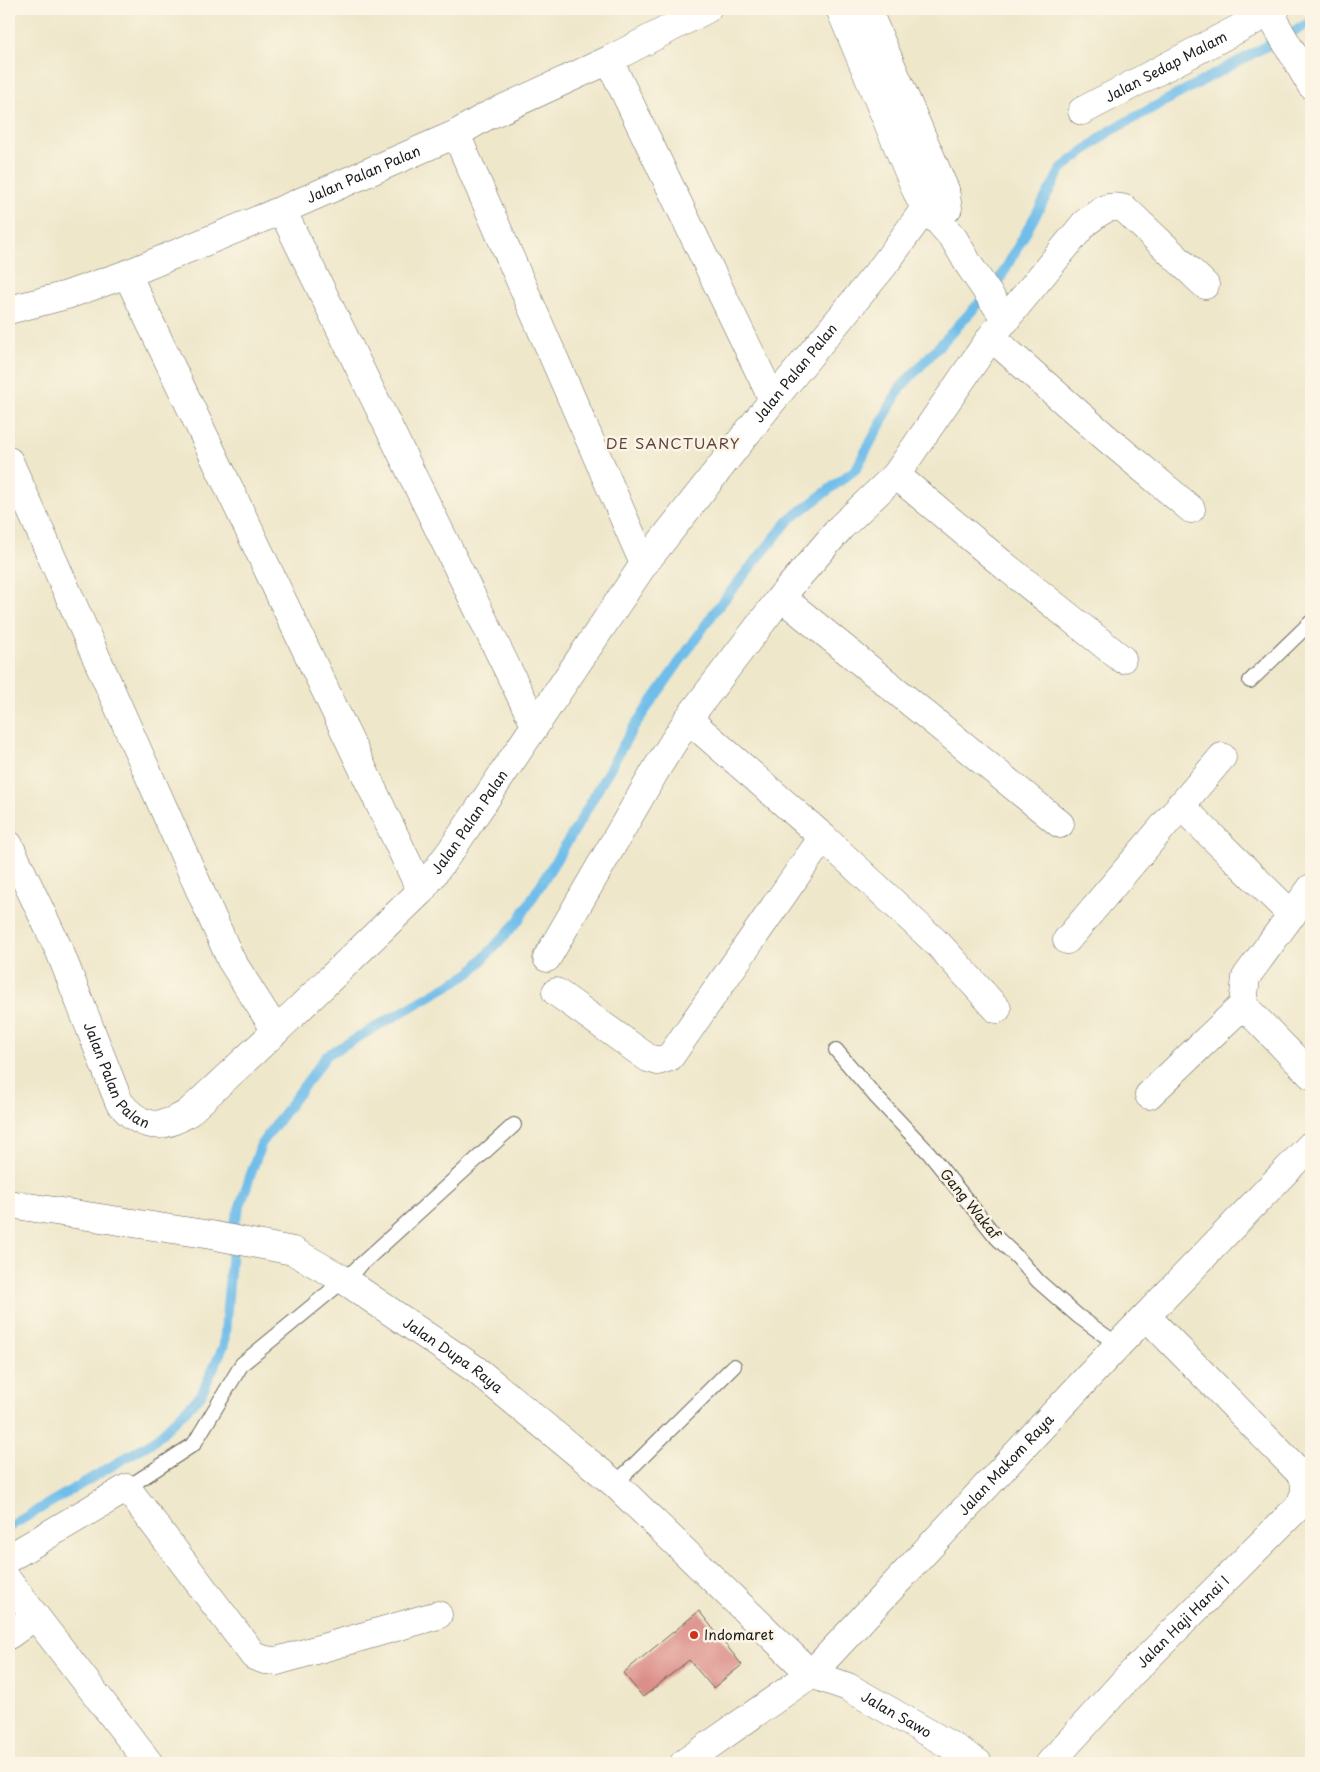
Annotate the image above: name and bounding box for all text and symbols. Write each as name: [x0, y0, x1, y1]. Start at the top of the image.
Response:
street label: Jalan Sedap Malam: [1101, 26, 1231, 107]
street label: Jalan Palan Palan: [303, 140, 424, 208]
street label: Jalan Palan Palan: [748, 319, 842, 427]
district label: DE SANCTUARY: [606, 431, 740, 454]
street label: Jalan Palan Palan: [426, 765, 512, 878]
street label: Jalan Palan Palan: [79, 1019, 152, 1133]
street label: Gang Wakaf: [935, 1164, 1006, 1245]
street label: Jalan Dupa Raya: [399, 1312, 508, 1398]
street label: Jalan Makom Raya: [953, 1409, 1059, 1520]
street label: Jalan Haji Hanai I: [1132, 1571, 1234, 1673]
place label: Indomaret: [704, 1624, 774, 1645]
marker: Indomaret: [688, 1629, 700, 1641]
street label: Jalan Sawo: [857, 1686, 936, 1743]

